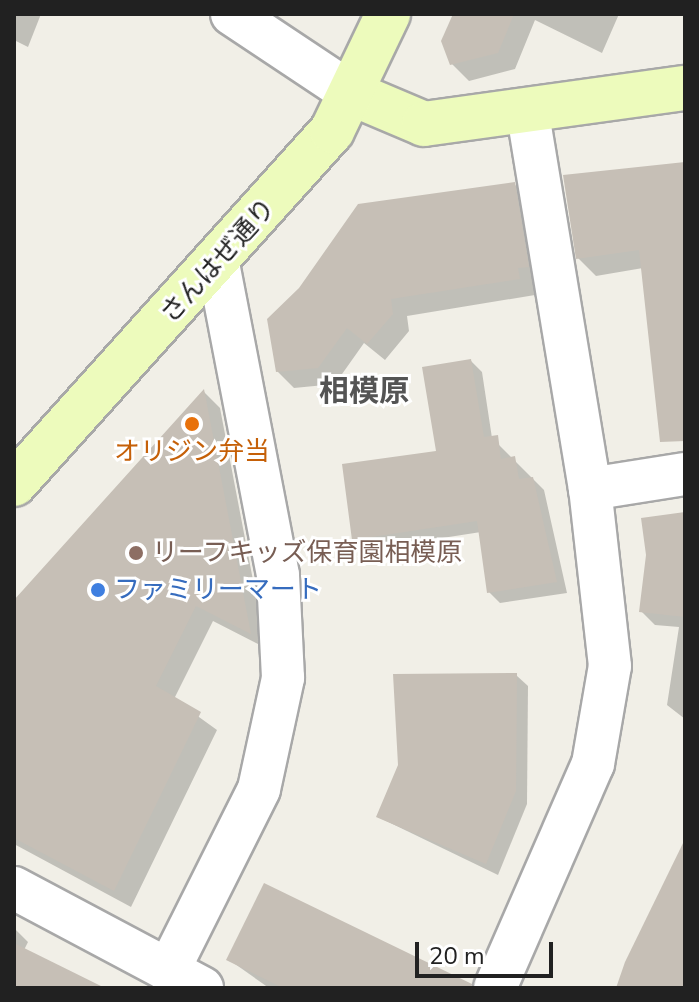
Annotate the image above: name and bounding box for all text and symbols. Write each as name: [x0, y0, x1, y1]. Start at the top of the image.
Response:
street label: さんはぜ通り: [154, 193, 282, 329]
district label: 相模原: [319, 374, 409, 410]
marker: オリジン弁当: [183, 415, 201, 433]
place label: オリジン弁当: [114, 436, 270, 468]
place label: リーフキッズ保育園相模原: [152, 537, 464, 569]
marker: リーフキッズ保育園相模原: [127, 544, 145, 562]
place label: ファミリーマート: [114, 574, 322, 606]
marker: ファミリーマート: [89, 581, 107, 599]
scale bar: [419, 926, 557, 976]
text: 20 m: [429, 940, 485, 972]

